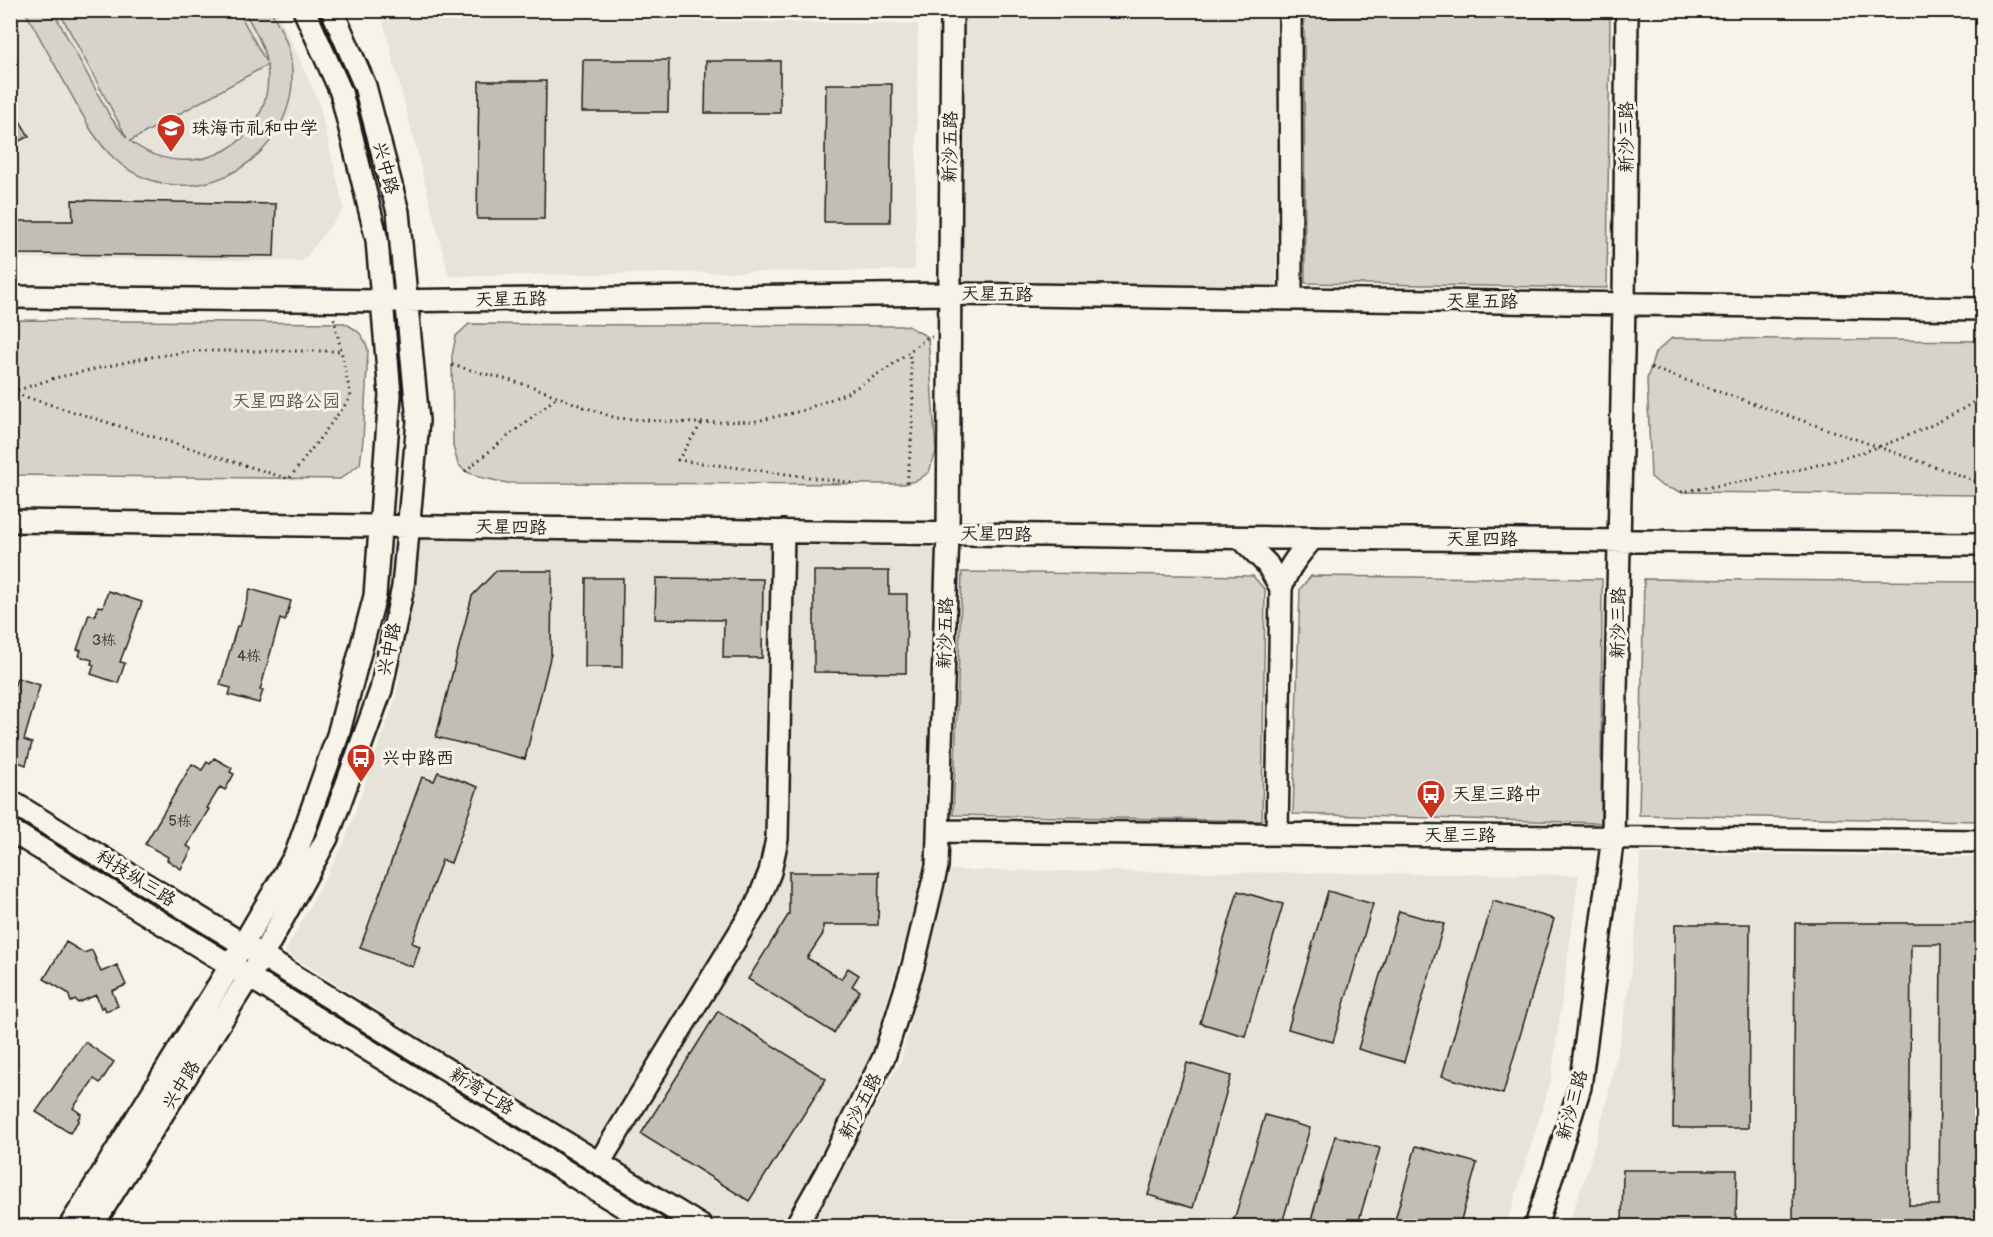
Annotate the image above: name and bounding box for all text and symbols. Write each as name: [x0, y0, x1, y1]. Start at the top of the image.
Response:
street label: 新沙三路: [1616, 101, 1637, 173]
street label: 新沙五路: [939, 111, 962, 183]
school or university icon: 珠海市礼和中学: [155, 112, 187, 154]
place label: 珠海市礼和中学: [192, 118, 318, 139]
street label: 兴中路: [368, 139, 403, 197]
street label: 天星五路: [961, 283, 1033, 306]
street label: 天星五路: [475, 288, 547, 311]
street label: 天星五路: [1446, 290, 1518, 313]
park label: 天星四路公园: [232, 391, 340, 412]
street label: 天星四路: [475, 516, 547, 539]
street label: 天星四路: [960, 523, 1032, 546]
street label: 天星四路: [1446, 529, 1518, 550]
street label: 新沙三路: [1607, 587, 1630, 659]
street label: 新沙五路: [934, 597, 957, 669]
street label: 兴中路: [374, 621, 405, 678]
house number: 3栋: [92, 631, 116, 650]
house number: 4栋: [237, 647, 261, 666]
bus stop icon: 兴中路西: [345, 742, 377, 784]
place label: 兴中路西: [382, 748, 454, 769]
bus stop icon: 天星三路中: [1415, 778, 1447, 820]
place label: 天星三路中: [1452, 784, 1542, 805]
house number: 5栋: [168, 812, 192, 831]
street label: 天星三路: [1424, 825, 1496, 846]
street label: 科技纵三路: [92, 846, 179, 911]
street label: 兴中路: [158, 1057, 205, 1114]
street label: 新湾七路: [446, 1063, 518, 1119]
street label: 新沙三路: [1553, 1068, 1592, 1143]
street label: 新沙五路: [835, 1069, 886, 1143]

